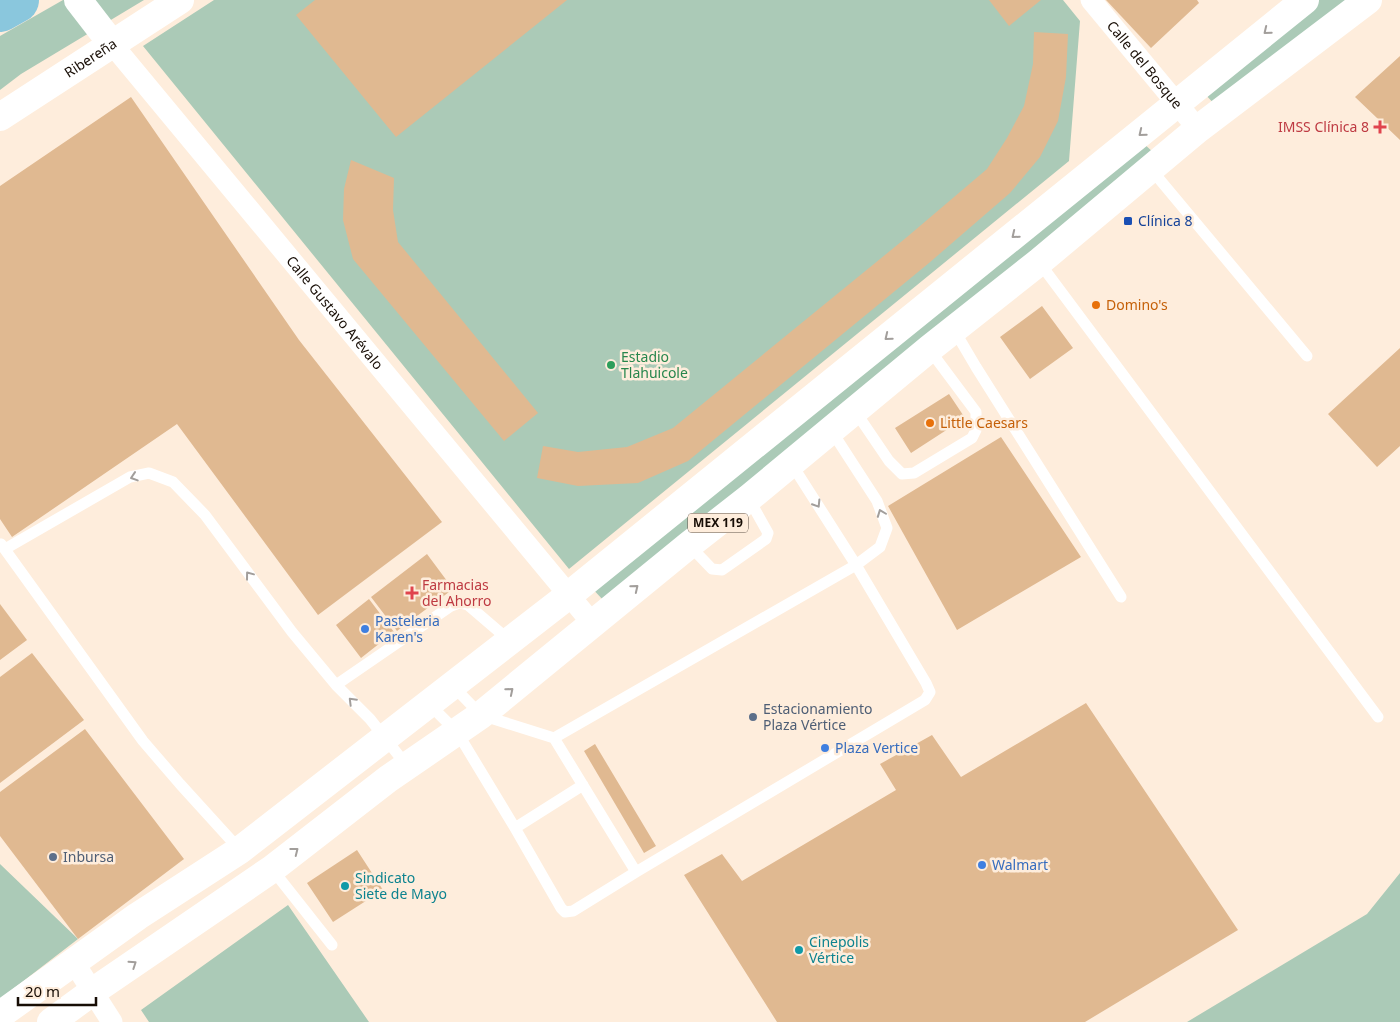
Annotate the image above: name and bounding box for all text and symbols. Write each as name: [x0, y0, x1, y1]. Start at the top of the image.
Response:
street label: Calle del Bosque: [1103, 16, 1187, 112]
one-way arrow: [1264, 25, 1273, 34]
street label: Ribereña: [60, 34, 120, 82]
place label: IMSS Clínica 8: [1278, 117, 1369, 136]
marker: IMSS Clínica 8: [1373, 120, 1387, 134]
one-way arrow: [1138, 128, 1147, 137]
place label: Clínica 8: [1138, 211, 1193, 230]
marker: Clínica 8: [1122, 215, 1134, 227]
one-way arrow: [1012, 230, 1021, 238]
street label: Calle Gustavo Arévalo: [282, 251, 388, 373]
place label: Domino's: [1106, 295, 1168, 314]
marker: Domino's: [1090, 299, 1102, 311]
one-way arrow: [885, 332, 894, 341]
place label: Estadio Tlahuicole: [621, 347, 688, 382]
marker: Estadio Tlahuicole: [605, 359, 617, 371]
place label: Little Caesars: [940, 413, 1028, 432]
marker: Little Caesars: [924, 417, 936, 429]
one-way arrow: [130, 471, 138, 481]
one-way arrow: [811, 499, 821, 508]
one-way arrow: [877, 509, 887, 517]
road number: MEX 119: [688, 514, 748, 532]
one-way arrow: [246, 571, 255, 581]
place label: Farmacias del Ahorro: [422, 575, 492, 610]
one-way arrow: [630, 585, 639, 594]
marker: Farmacias del Ahorro: [406, 587, 418, 599]
place label: Pasteleria Karen's: [375, 611, 440, 646]
marker: Pasteleria Karen's: [359, 623, 371, 635]
one-way arrow: [504, 689, 513, 697]
one-way arrow: [349, 698, 358, 707]
place label: Estacionamiento Plaza Vértice: [763, 699, 872, 734]
marker: Estacionamiento Plaza Vértice: [747, 711, 759, 723]
place label: Plaza Vertice: [835, 738, 918, 757]
marker: Plaza Vertice: [819, 742, 831, 754]
place label: Inbursa: [63, 847, 114, 866]
one-way arrow: [289, 848, 299, 857]
marker: Inbursa: [47, 851, 59, 863]
place label: Walmart: [992, 855, 1048, 874]
marker: Walmart: [976, 859, 988, 871]
place label: Sindicato Siete de Mayo: [355, 868, 447, 903]
marker: Sindicato Siete de Mayo: [339, 880, 351, 892]
place label: Cinepolis Vértice: [809, 932, 869, 967]
marker: Cinepolis Vértice: [793, 944, 805, 956]
one-way arrow: [128, 960, 137, 970]
scale bar: [18, 974, 95, 1006]
text: 20 m: [25, 981, 60, 1001]

